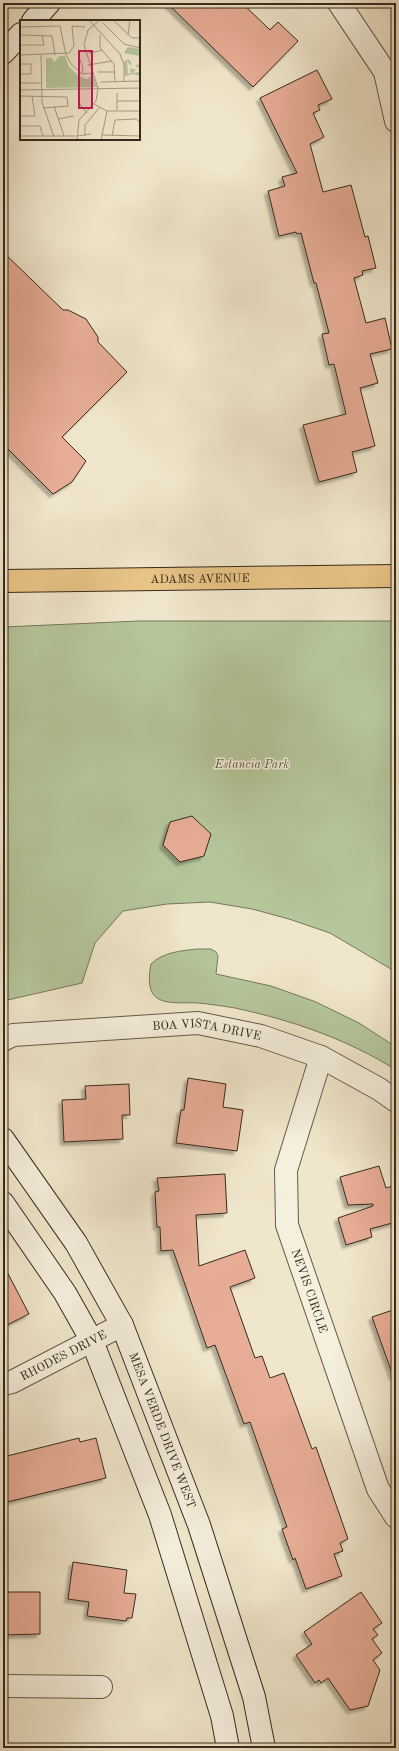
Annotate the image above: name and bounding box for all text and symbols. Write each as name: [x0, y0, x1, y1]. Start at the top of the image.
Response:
inset map: [20, 20, 140, 140]
street label: ADAMS AVENUE: [150, 573, 250, 586]
park label: Estancia Park: [214, 759, 289, 771]
street label: BOA VISTA DRIVE: [152, 1017, 262, 1043]
street label: NEVIS CIRCLE: [289, 1248, 329, 1335]
street label: RHODES DRIVE: [19, 1329, 109, 1384]
street label: MESA VERDE DRIVE WEST: [126, 1351, 197, 1510]

